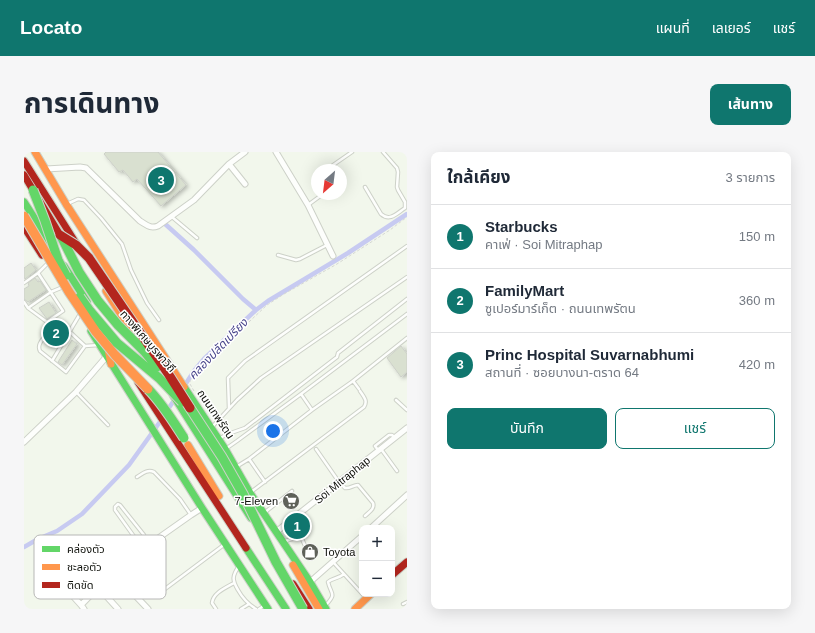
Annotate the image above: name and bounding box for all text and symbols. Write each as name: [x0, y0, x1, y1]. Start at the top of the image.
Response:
text: Locato: [20, 17, 82, 38]
text: แผนที่: [656, 20, 690, 36]
text: เลเยอร์: [712, 20, 751, 36]
text: แชร์: [773, 20, 795, 36]
button: เส้นทาง: [710, 84, 791, 125]
text: การเดินทาง: [24, 88, 159, 119]
north arrow: [311, 164, 347, 200]
pin: 3: [148, 165, 174, 195]
text: ใกล้เคียง: [447, 168, 510, 187]
text: 3 รายการ: [725, 170, 775, 185]
text: Starbucks: [485, 218, 558, 235]
text: 1: [456, 229, 464, 244]
text: 150 m: [739, 229, 775, 244]
text: คาเฟ่ · Soi Mitraphap: [485, 237, 602, 252]
text: FamilyMart: [485, 282, 564, 299]
text: 2: [456, 293, 464, 308]
text: 360 m: [739, 293, 775, 308]
text: ซูเปอร์มาร์เก็ต · ถนนเทพรัตน: [485, 301, 636, 316]
street label: ทางพิเศษบูรพาวิถี: [117, 308, 178, 375]
water label: คลองปลัดเปรียง: [185, 315, 251, 382]
pin: 2: [43, 318, 69, 348]
text: Princ Hospital Suvarnabhumi: [485, 346, 694, 363]
text: 3: [456, 357, 464, 372]
text: 420 m: [739, 357, 775, 372]
text: สถานที่ · ซอยบางนา-ตราด 64: [485, 365, 639, 380]
street label: ถนนเทพรัตน: [195, 387, 237, 441]
button: บันทึก: [447, 408, 607, 449]
button: แชร์: [615, 408, 775, 449]
your location: [263, 421, 283, 441]
street label: Soi Mitraphap: [312, 454, 372, 506]
supermarket icon: 7-Eleven: [281, 491, 301, 511]
place label: 7-Eleven: [235, 495, 278, 507]
pin: 1: [284, 511, 310, 541]
map controls: [359, 525, 395, 597]
button: +: [359, 525, 395, 561]
legend: [34, 535, 166, 599]
shop icon: Toyota: [300, 542, 320, 562]
text: คล่องตัว: [67, 543, 105, 555]
place label: Toyota: [323, 546, 356, 558]
text: ชะลอตัว: [67, 561, 102, 573]
button: −: [359, 561, 395, 597]
text: ติดขัด: [67, 579, 94, 591]

